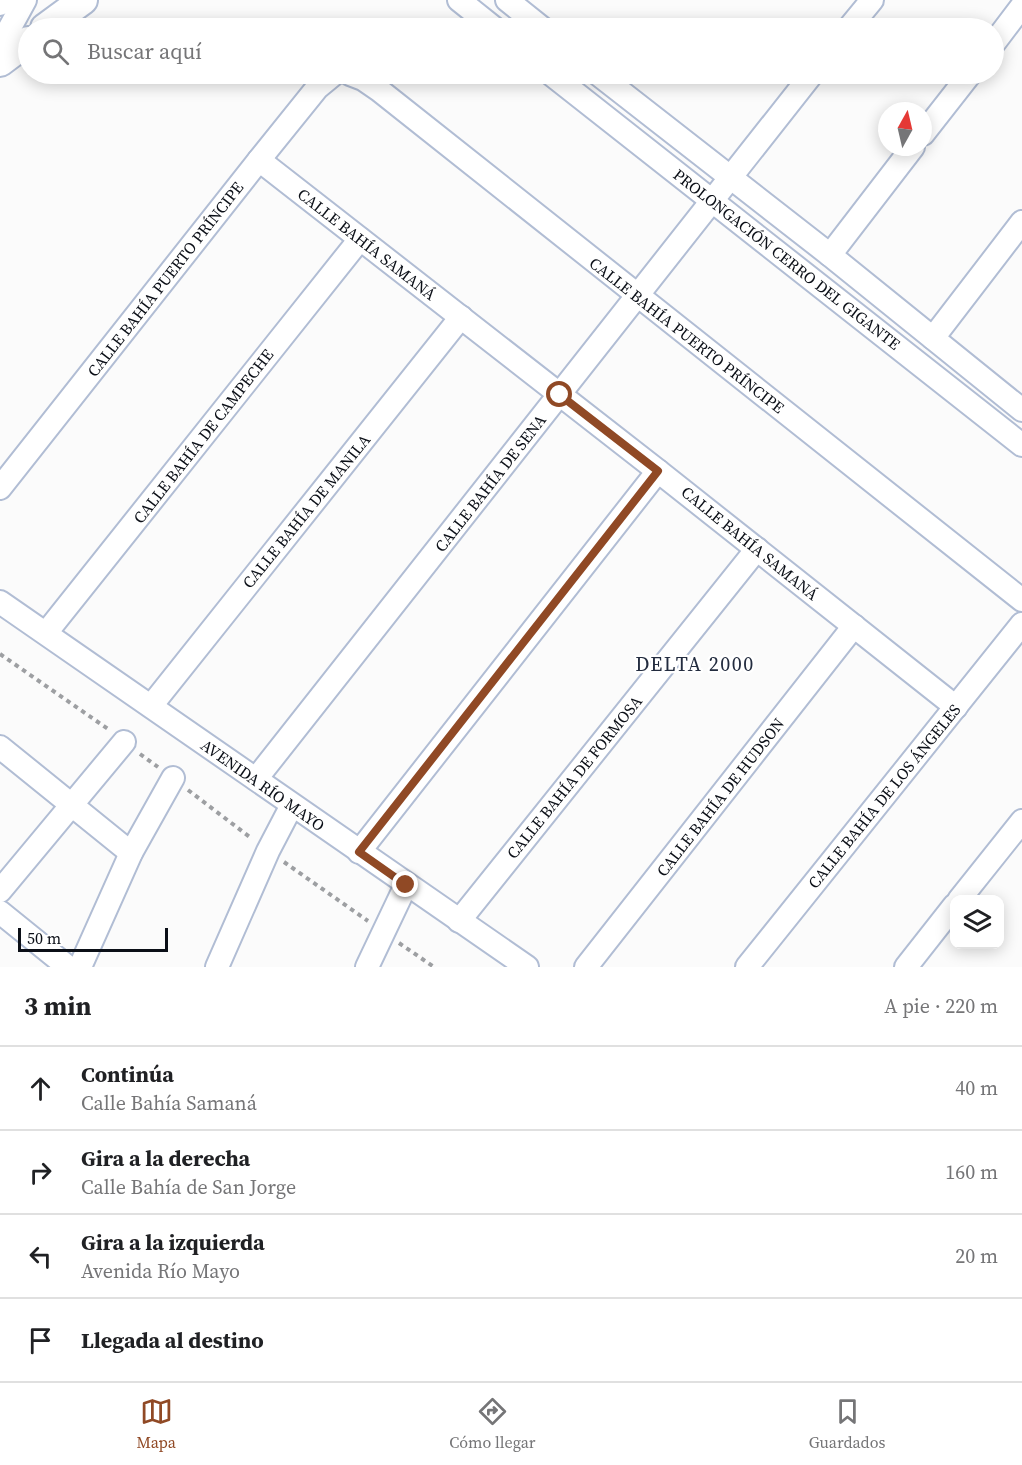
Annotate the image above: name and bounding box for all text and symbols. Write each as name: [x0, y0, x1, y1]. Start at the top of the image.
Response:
search box: [18, 18, 1004, 84]
icon: search: [39, 35, 72, 68]
text: Buscar aquí: [87, 36, 202, 66]
north arrow: [878, 102, 932, 156]
street label: PROLONGACIÓN CERRO DEL GIGANTE: [669, 163, 905, 355]
street label: CALLE BAHÍA PUERTO PRÍNCIPE: [82, 177, 248, 381]
street label: CALLE BAHÍA SAMANÁ: [293, 183, 441, 305]
street label: CALLE BAHÍA PUERTO PRÍNCIPE: [585, 252, 789, 418]
street label: CALLE BAHÍA DE CAMPECHE: [128, 344, 278, 528]
route start: [546, 381, 572, 407]
street label: CALLE BAHÍA DE SENA: [429, 409, 551, 556]
street label: CALLE BAHÍA DE MANILA: [237, 429, 375, 593]
street label: CALLE BAHÍA SAMANÁ: [677, 481, 823, 605]
district label: DELTA 2000: [635, 650, 755, 678]
street label: CALLE BAHÍA DE FORMOSA: [501, 691, 647, 863]
street label: CALLE BAHÍA DE LOS ÁNGELES: [803, 699, 965, 893]
street label: CALLE BAHÍA DE HUDSON: [651, 713, 789, 881]
street label: AVENIDA RÍO MAYO: [197, 734, 329, 836]
route end: [392, 871, 418, 897]
map controls: [950, 895, 1004, 949]
button: layers: [950, 895, 1004, 949]
scale bar: [18, 925, 168, 952]
text: 50 m: [27, 927, 61, 949]
text: 3 min: [24, 988, 91, 1024]
text: A pie · 220 m: [884, 992, 998, 1020]
text: Continúa: [81, 1059, 174, 1089]
icon: ahead: [24, 1072, 57, 1105]
text: 40 m: [955, 1074, 998, 1102]
text: Calle Bahía Samaná: [81, 1089, 257, 1117]
text: Gira a la derecha: [81, 1143, 250, 1173]
icon: right: [24, 1156, 57, 1189]
text: 160 m: [945, 1158, 998, 1186]
text: Calle Bahía de San Jorge: [81, 1173, 296, 1201]
text: Gira a la izquierda: [81, 1227, 265, 1257]
icon: left: [24, 1240, 57, 1273]
text: 20 m: [955, 1242, 998, 1270]
text: Avenida Río Mayo: [81, 1257, 240, 1285]
icon: arrive: [24, 1324, 57, 1357]
text: Llegada al destino: [81, 1325, 264, 1355]
tab: Mapa: [137, 1395, 176, 1453]
tab: Cómo llegar: [449, 1395, 535, 1453]
tab: Guardados: [809, 1395, 885, 1453]

